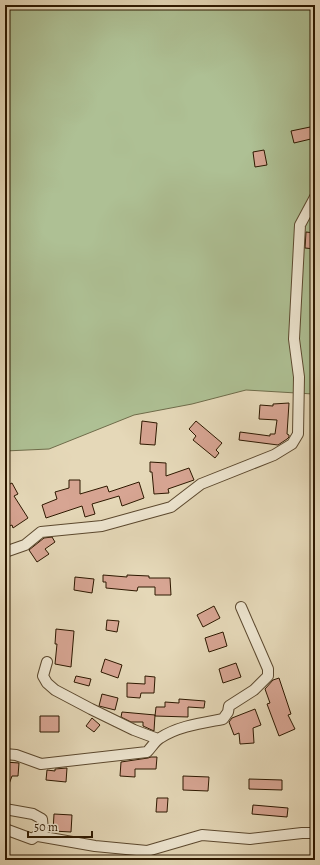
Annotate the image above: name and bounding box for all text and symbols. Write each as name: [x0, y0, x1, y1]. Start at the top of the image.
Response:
scale bar: [28, 813, 92, 839]
text: 50 m: [34, 819, 58, 835]

